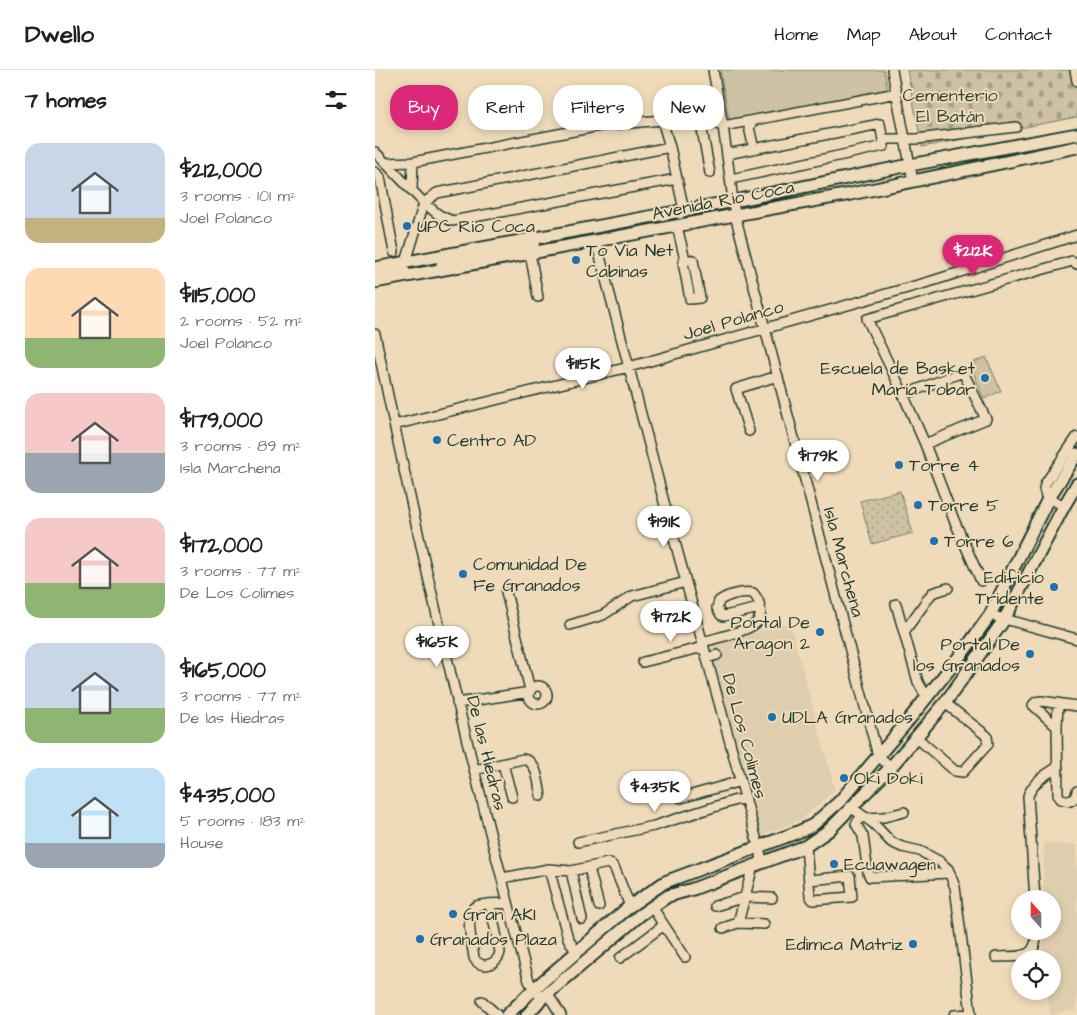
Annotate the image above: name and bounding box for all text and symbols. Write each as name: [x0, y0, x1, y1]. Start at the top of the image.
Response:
text: Dwello: [25, 18, 94, 52]
text: Home: [774, 22, 819, 47]
text: Map: [847, 22, 881, 47]
text: About: [909, 22, 957, 47]
text: Contact: [985, 22, 1052, 47]
park label: Cementerio El Batán: [902, 83, 998, 129]
chip: Buy: [390, 85, 458, 130]
chip: Rent: [468, 85, 543, 130]
chip: Filters: [553, 85, 643, 130]
chip: New: [653, 85, 724, 130]
text: 7 homes: [25, 86, 107, 115]
icon: filters: [322, 86, 350, 114]
text: $212,000: [180, 156, 262, 185]
icon: home: [65, 163, 125, 223]
street label: Avenida Río Coca: [650, 174, 796, 227]
text: 3 rooms · 101 m²: [180, 185, 296, 207]
text: Joel Polanco: [180, 207, 272, 229]
place label: UPC Rio Coca: [417, 214, 535, 239]
marker: UPC Rio Coca: [401, 220, 413, 232]
pin: $212K: [938, 234, 1008, 277]
place label: To Via Net Cabinas: [586, 238, 674, 284]
text: $212K: [954, 240, 992, 262]
marker: To Via Net Cabinas: [570, 254, 582, 266]
text: $115,000: [180, 281, 255, 310]
icon: home: [65, 288, 125, 348]
street label: Joel Polanco: [680, 294, 786, 347]
text: 2 rooms · 52 m²: [180, 310, 303, 332]
text: Joel Polanco: [180, 332, 272, 354]
pin: $115K: [548, 348, 618, 390]
text: $115K: [566, 353, 600, 375]
place label: Escuela de Basket María Tobar: [821, 356, 976, 402]
marker: Escuela de Basket María Tobar: [979, 372, 991, 384]
text: $179,000: [180, 406, 263, 435]
icon: home: [65, 413, 125, 473]
place label: Centro AD: [447, 428, 537, 453]
marker: Centro AD: [431, 434, 443, 446]
text: 3 rooms · 89 m²: [180, 435, 301, 457]
pin: $179K: [783, 440, 853, 482]
text: $179K: [798, 445, 838, 467]
place label: Torre 4: [909, 453, 979, 478]
text: Isla Marchena: [180, 457, 281, 479]
marker: Torre 4: [893, 459, 905, 471]
place label: Torre 5: [928, 493, 999, 518]
marker: Torre 5: [912, 499, 924, 511]
street label: Isla Marchena: [817, 504, 870, 620]
pin: $191K: [629, 506, 699, 548]
text: $191K: [648, 511, 680, 533]
place label: Torre 6: [944, 529, 1013, 554]
text: $172,000: [180, 531, 263, 560]
marker: Torre 6: [928, 535, 940, 547]
icon: home: [65, 538, 125, 598]
place label: Comunidad De Fe Granados: [473, 552, 587, 598]
text: 3 rooms · 77 m²: [180, 560, 301, 582]
place label: Edificio Tridente: [975, 565, 1044, 611]
marker: Comunidad De Fe Granados: [457, 568, 469, 580]
marker: Edificio Tridente: [1048, 581, 1060, 593]
text: De Los Colimes: [180, 582, 294, 604]
pin: $172K: [636, 600, 706, 643]
text: $172K: [651, 606, 691, 628]
place label: Portal De Aragon 2: [731, 610, 811, 657]
pin: $165K: [402, 626, 472, 668]
marker: Portal De Aragon 2: [814, 626, 826, 638]
text: $165K: [416, 631, 458, 653]
place label: Portal De los Granados: [913, 632, 1020, 678]
marker: Portal De los Granados: [1024, 648, 1036, 660]
text: $165,000: [180, 656, 266, 685]
icon: home: [65, 663, 125, 723]
street label: De Los Colimes: [716, 671, 773, 802]
text: 3 rooms · 77 m²: [180, 685, 301, 707]
street label: De las Hiedras: [460, 693, 513, 813]
place label: UDLA Granados: [782, 705, 913, 730]
text: De las Hiedras: [180, 707, 285, 729]
marker: UDLA Granados: [766, 711, 778, 723]
place label: Oki Doki: [854, 766, 923, 791]
pin: $435K: [620, 770, 690, 813]
marker: Oki Doki: [838, 772, 850, 784]
text: $435K: [631, 776, 679, 798]
text: $435,000: [180, 781, 275, 810]
icon: home: [65, 788, 125, 848]
text: 5 rooms · 183 m²: [180, 810, 306, 832]
text: House: [180, 832, 224, 854]
place label: Ecuawagen: [844, 852, 936, 878]
marker: Ecuawagen: [828, 858, 840, 870]
north arrow: [1011, 890, 1061, 940]
map controls: [1011, 890, 1061, 1000]
place label: Gran AKI: [463, 902, 536, 927]
marker: Gran AKI: [447, 908, 459, 920]
place label: Granados Plaza: [430, 927, 557, 952]
place label: Edimca Matriz: [786, 932, 903, 957]
marker: Granados Plaza: [414, 933, 426, 945]
marker: Edimca Matriz: [907, 938, 919, 950]
button: locate: [1011, 950, 1061, 1000]

